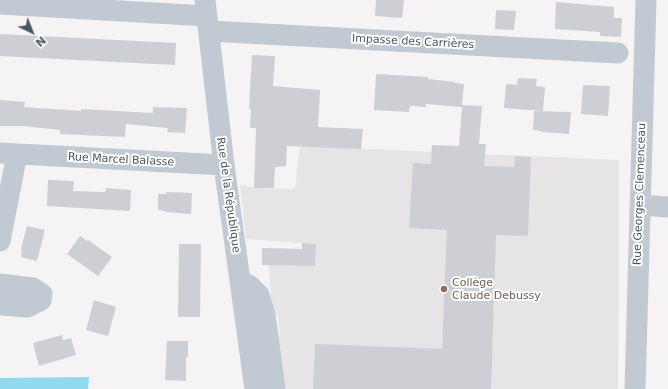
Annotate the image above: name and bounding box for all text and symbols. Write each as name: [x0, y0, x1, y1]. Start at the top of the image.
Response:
north arrow: [12, 12, 52, 52]
street label: Impasse des Carrières: [352, 32, 474, 52]
text: N: [33, 33, 48, 49]
street label: Rue Georges Clemenceau: [631, 123, 649, 265]
street label: Rue de la République: [213, 136, 243, 254]
street label: Rue Marcel Balasse: [67, 151, 175, 169]
place label: Collège Claude Debussy: [452, 276, 541, 302]
marker: Collège Claude Debussy: [439, 284, 449, 294]

